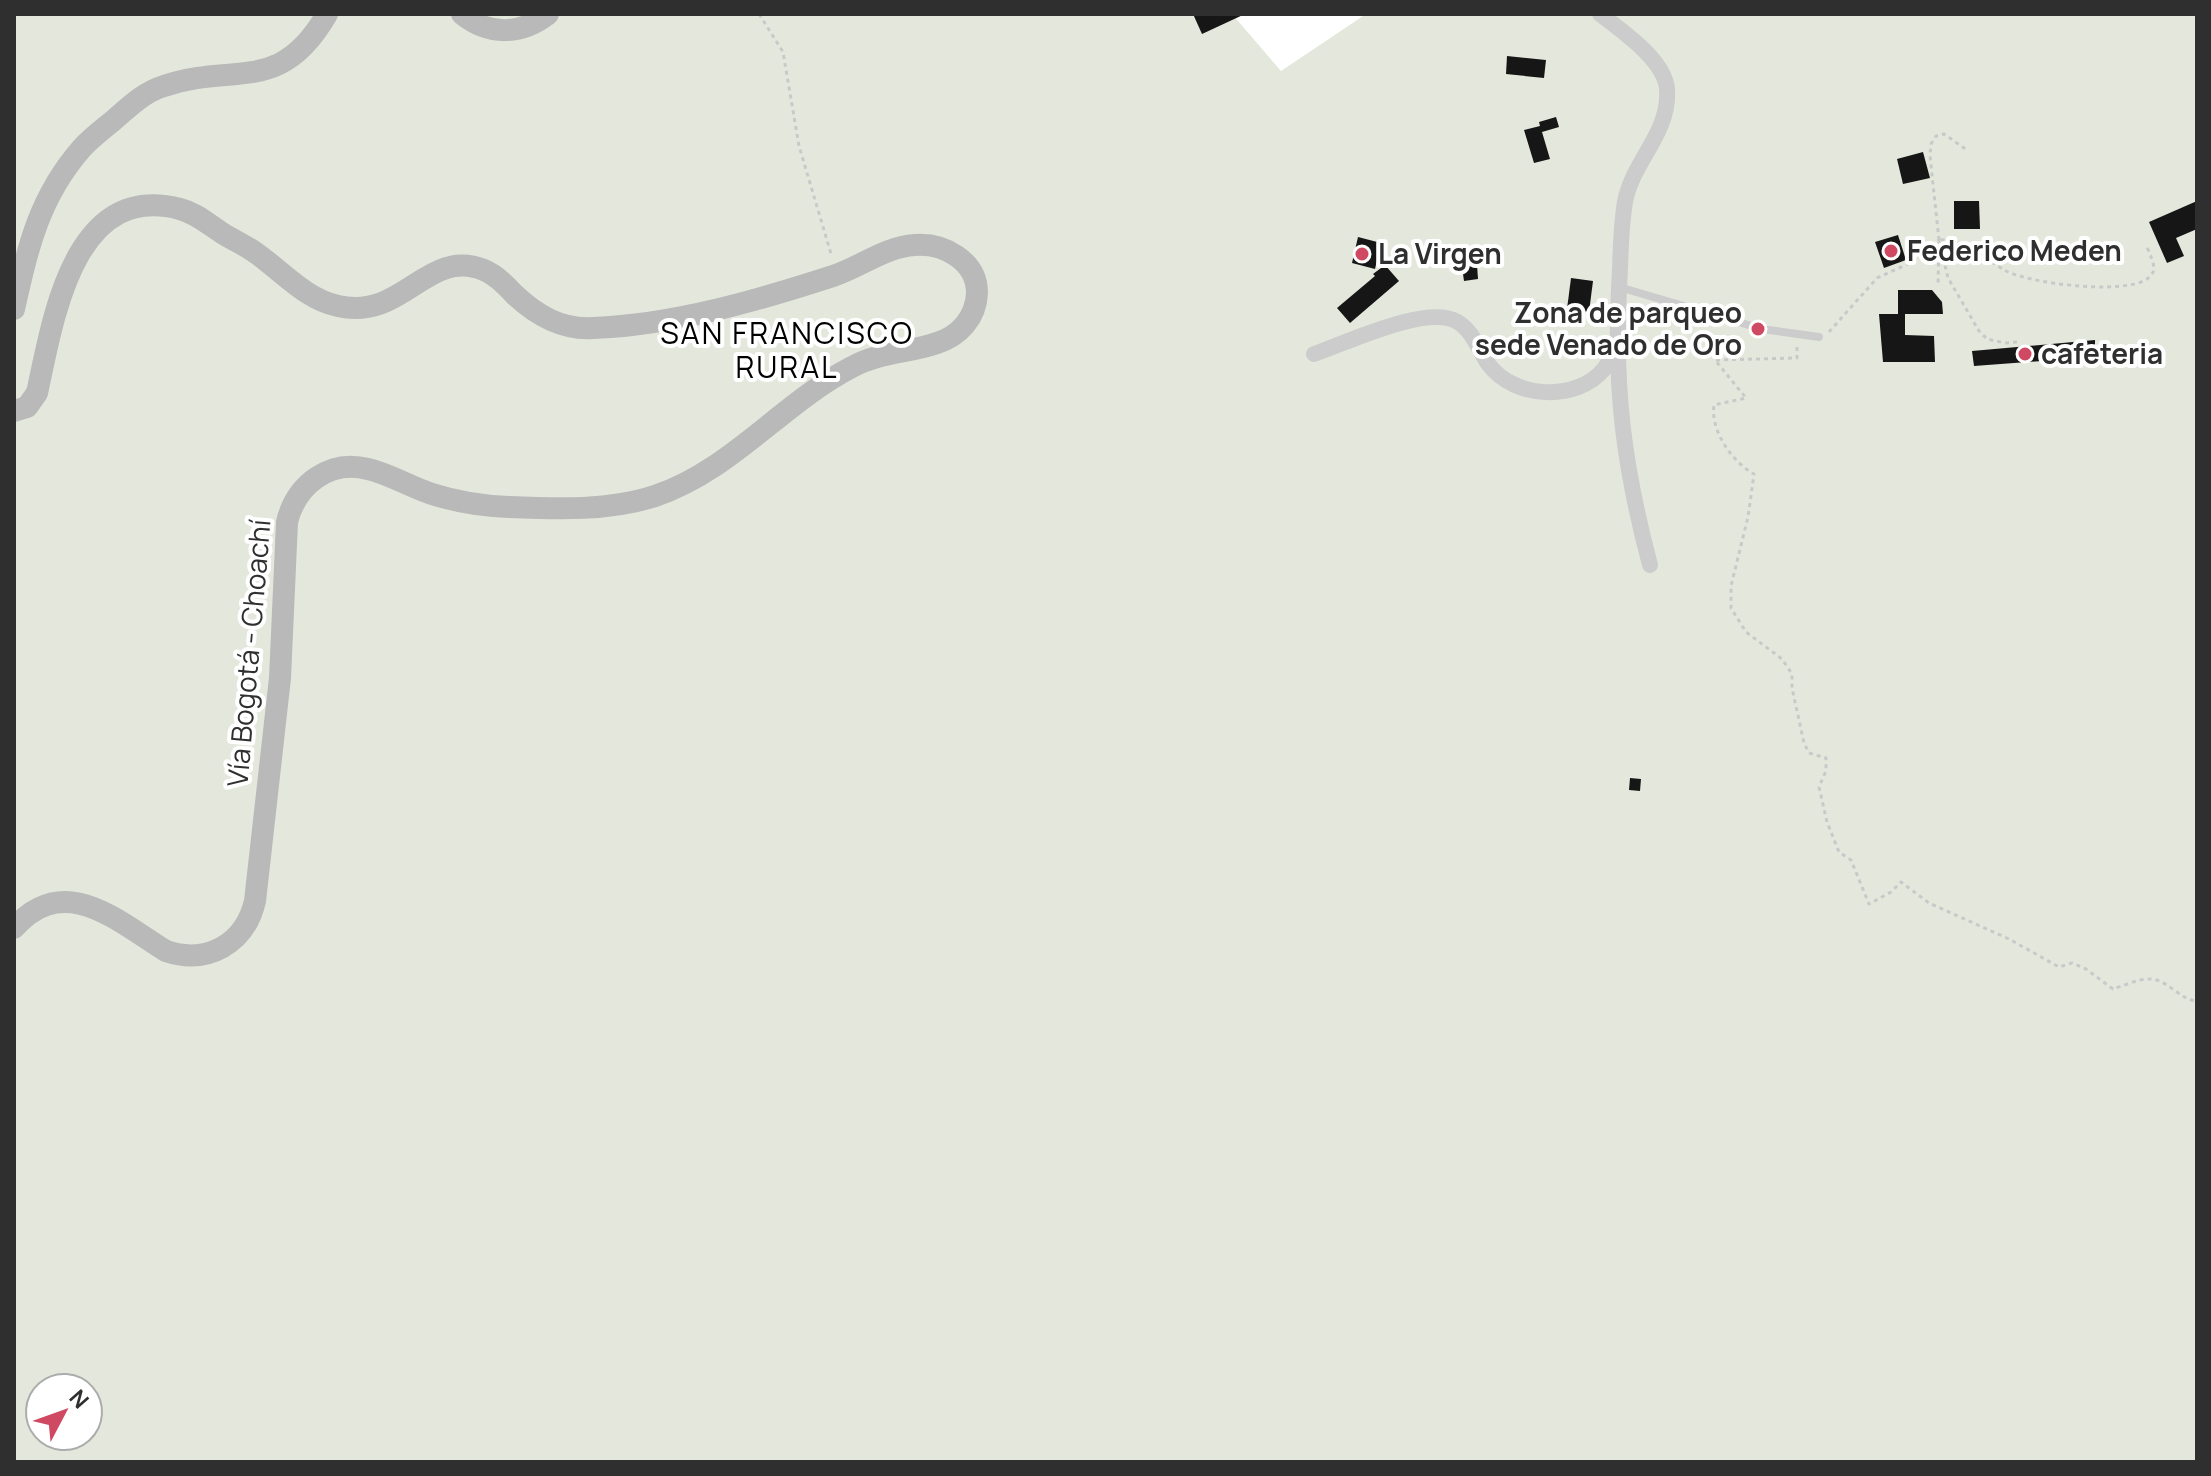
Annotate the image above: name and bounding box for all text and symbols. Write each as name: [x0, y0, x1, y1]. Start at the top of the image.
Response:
place label: Federico Meden: [1907, 231, 2122, 269]
place label: La Virgen: [1378, 234, 1502, 272]
marker: Federico Meden: [1882, 242, 1900, 260]
marker: La Virgen: [1353, 245, 1371, 263]
place label: Zona de parqueo sede Venado de Oro: [1475, 293, 1742, 363]
district label: SAN FRANCISCO RURAL: [660, 312, 914, 387]
marker: Zona de parqueo sede Venado de Oro: [1749, 320, 1767, 338]
place label: cafeteria: [2041, 334, 2163, 372]
marker: cafeteria: [2016, 345, 2034, 363]
street label: Vía Bogotá - Choachí: [217, 518, 279, 788]
north arrow: [24, 1372, 104, 1452]
text: N: [63, 1383, 96, 1415]

